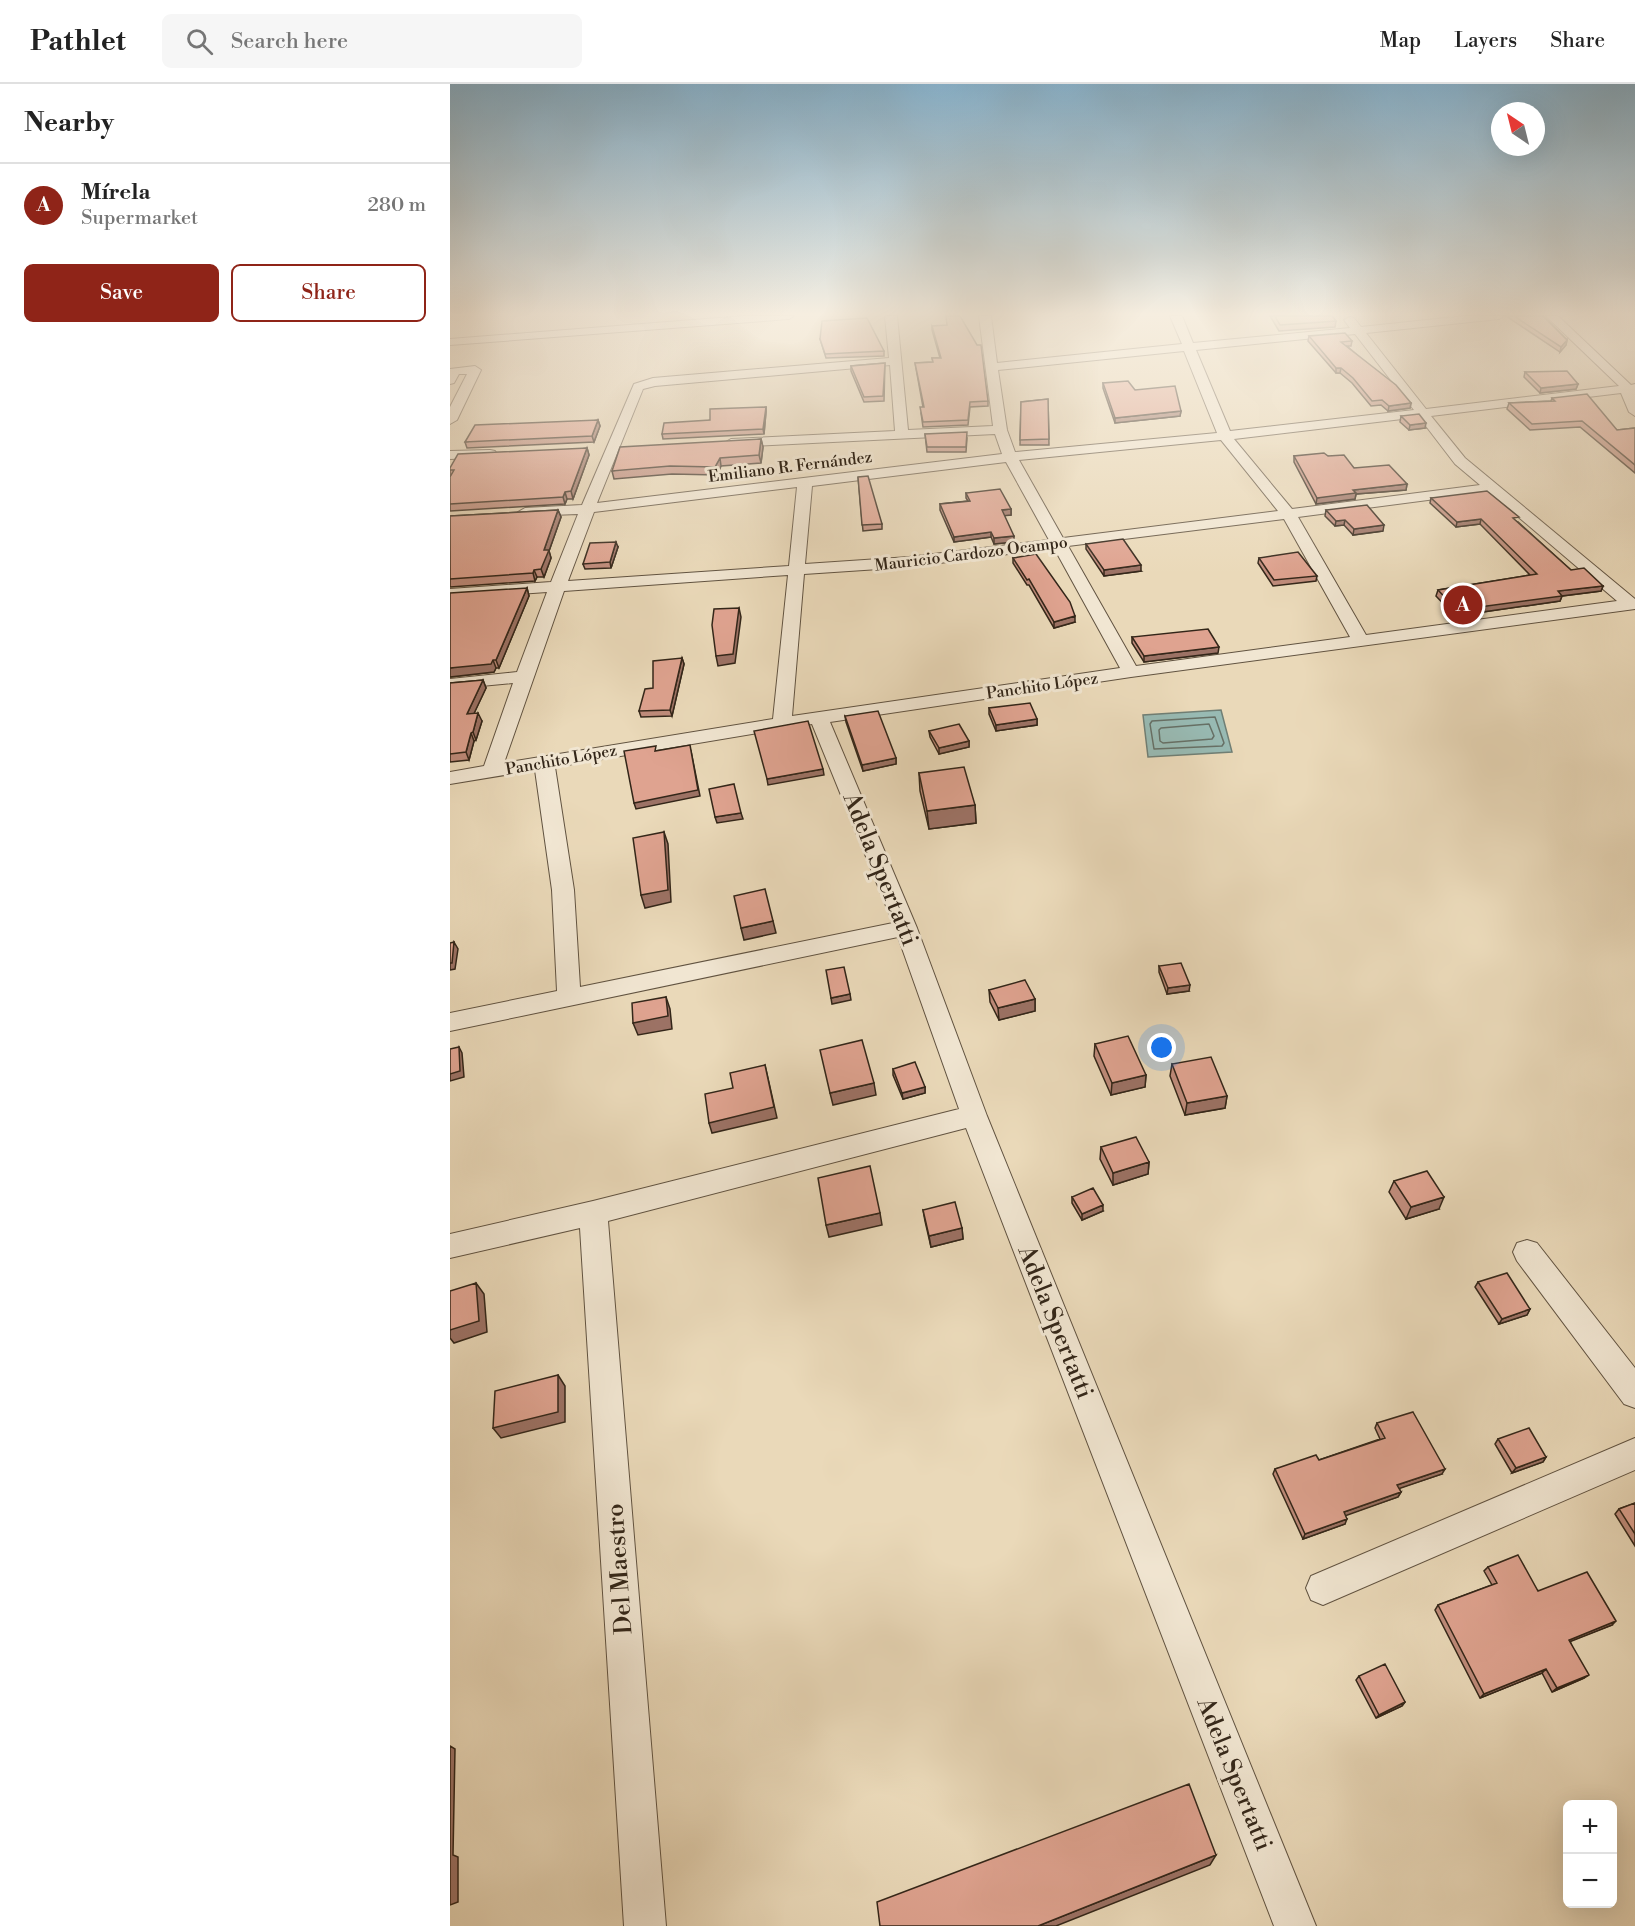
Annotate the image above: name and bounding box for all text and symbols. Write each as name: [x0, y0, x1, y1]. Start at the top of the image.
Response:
search box: [162, 14, 582, 68]
text: Pathlet: [30, 24, 126, 59]
icon: search: [183, 25, 216, 58]
text: Search here: [231, 28, 348, 55]
text: Map: [1380, 28, 1421, 54]
text: Layers: [1454, 28, 1517, 54]
text: Share: [1550, 28, 1605, 54]
north arrow: [1491, 102, 1545, 156]
text: Nearby: [24, 107, 114, 139]
text: Mírela: [81, 179, 150, 206]
text: A: [36, 193, 51, 218]
text: 280 m: [367, 193, 426, 218]
text: Supermarket: [81, 206, 198, 231]
button: Save: [24, 264, 219, 322]
button: Share: [231, 264, 426, 322]
street label: Emiliano R. Fernández: [707, 447, 873, 487]
street label: Mauricio Cardozo Ocampo: [873, 532, 1069, 576]
pin: A: [1444, 582, 1482, 628]
street label: Panchito López: [985, 668, 1099, 704]
street label: Panchito López: [504, 740, 618, 780]
street label: Adela Spertatti: [835, 787, 924, 951]
your location: [1147, 1033, 1176, 1062]
street label: Adela Spertatti: [1010, 1240, 1099, 1404]
street label: Del Maestro: [600, 1503, 640, 1635]
street label: Adela Spertatti: [1189, 1692, 1278, 1856]
map controls: [1563, 1800, 1617, 1908]
button: +: [1563, 1800, 1617, 1854]
button: −: [1563, 1854, 1617, 1908]

